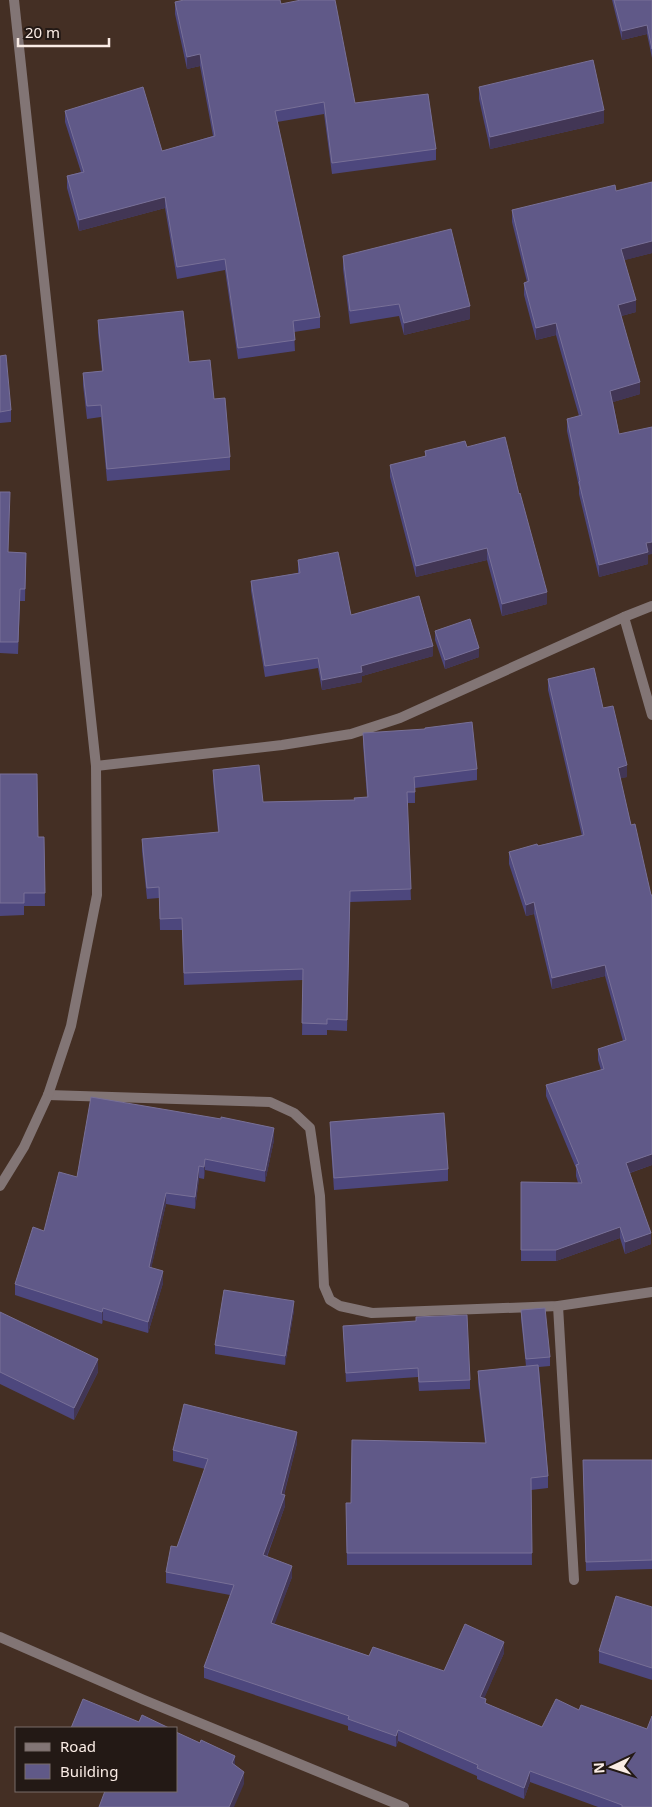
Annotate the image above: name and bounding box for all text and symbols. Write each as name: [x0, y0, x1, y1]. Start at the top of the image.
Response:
scale bar: [18, 15, 109, 47]
text: 20 m: [25, 22, 60, 42]
legend: [15, 1727, 178, 1792]
text: Road: [60, 1736, 96, 1756]
north arrow: [587, 1742, 637, 1792]
text: Building: [60, 1761, 118, 1781]
text: N: [589, 1762, 608, 1774]

